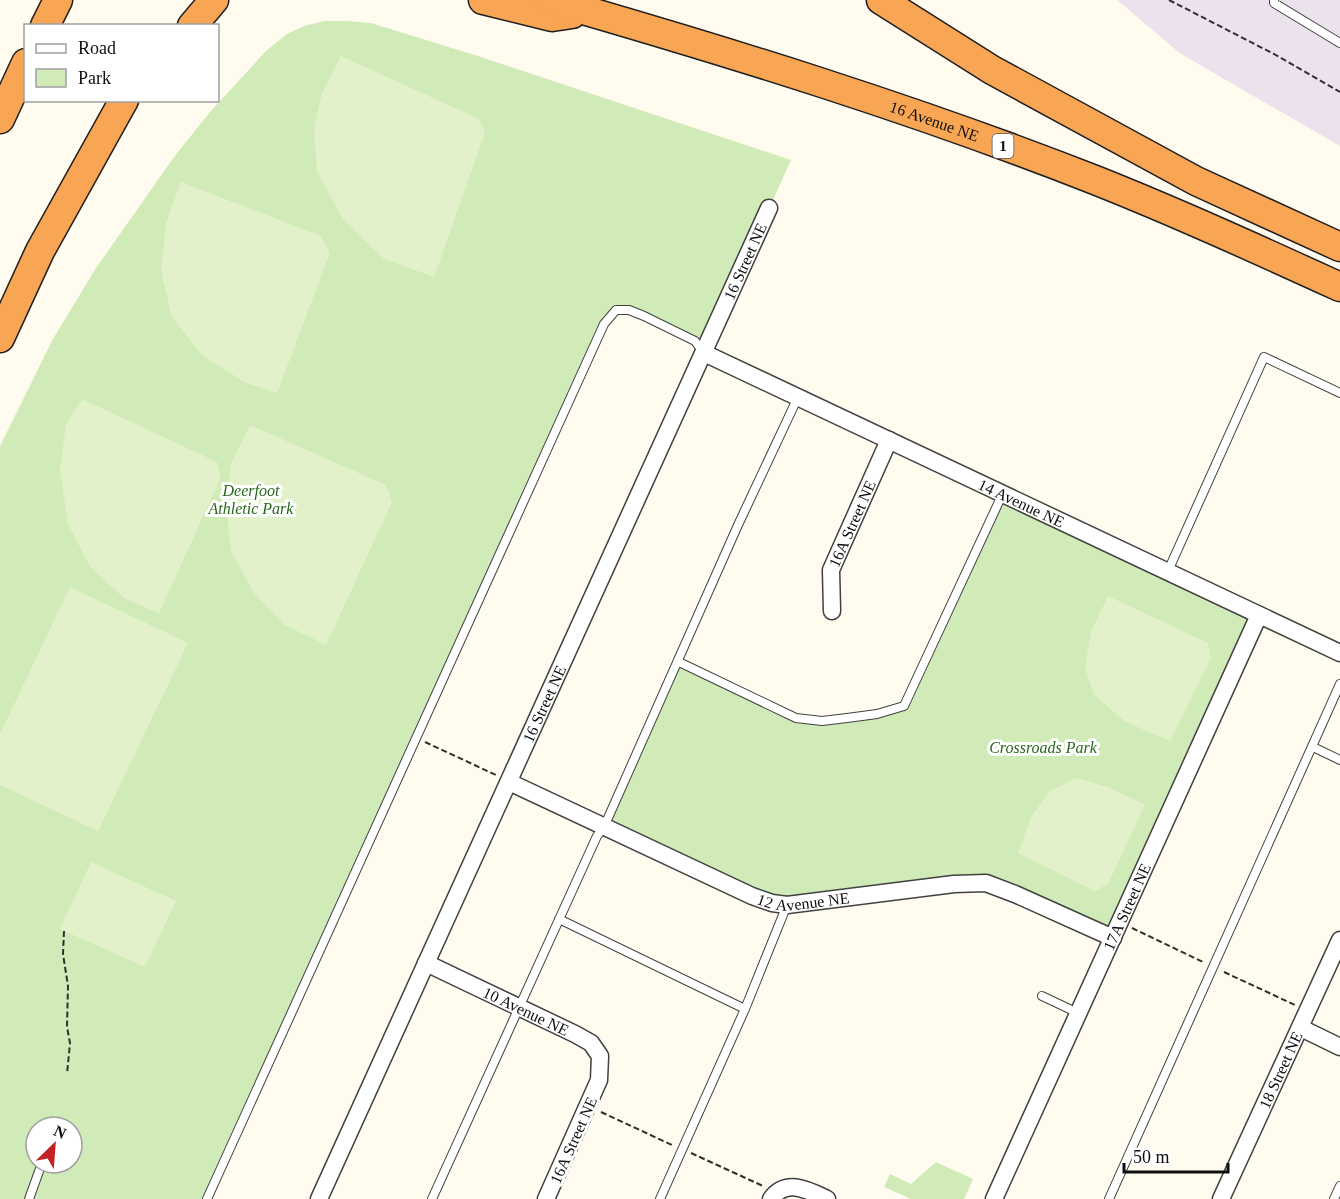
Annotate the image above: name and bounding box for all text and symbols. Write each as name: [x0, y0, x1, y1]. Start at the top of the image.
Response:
legend: [24, 24, 219, 102]
text: Road: [78, 38, 116, 58]
text: Park: [78, 68, 111, 88]
street label: 16 Avenue NE: [888, 98, 981, 145]
road number: 1: [992, 134, 1014, 158]
street label: 16 Street NE: [720, 220, 770, 303]
street label: 14 Avenue NE: [976, 476, 1067, 531]
street label: 16A Street NE: [825, 478, 879, 570]
park label: Deerfoot Athletic Park: [208, 482, 294, 517]
street label: 16 Street NE: [520, 663, 569, 745]
park label: Crossroads Park: [989, 739, 1098, 756]
street label: 17A Street NE: [1100, 861, 1154, 953]
street label: 12 Avenue NE: [755, 889, 850, 914]
street label: 10 Avenue NE: [480, 984, 572, 1039]
street label: 18 Street NE: [1256, 1029, 1306, 1111]
street label: 16A Street NE: [547, 1094, 600, 1186]
north arrow: [24, 1115, 84, 1175]
text: N: [51, 1122, 69, 1142]
scale bar: [1124, 1136, 1228, 1174]
text: 50 m: [1133, 1147, 1170, 1167]

